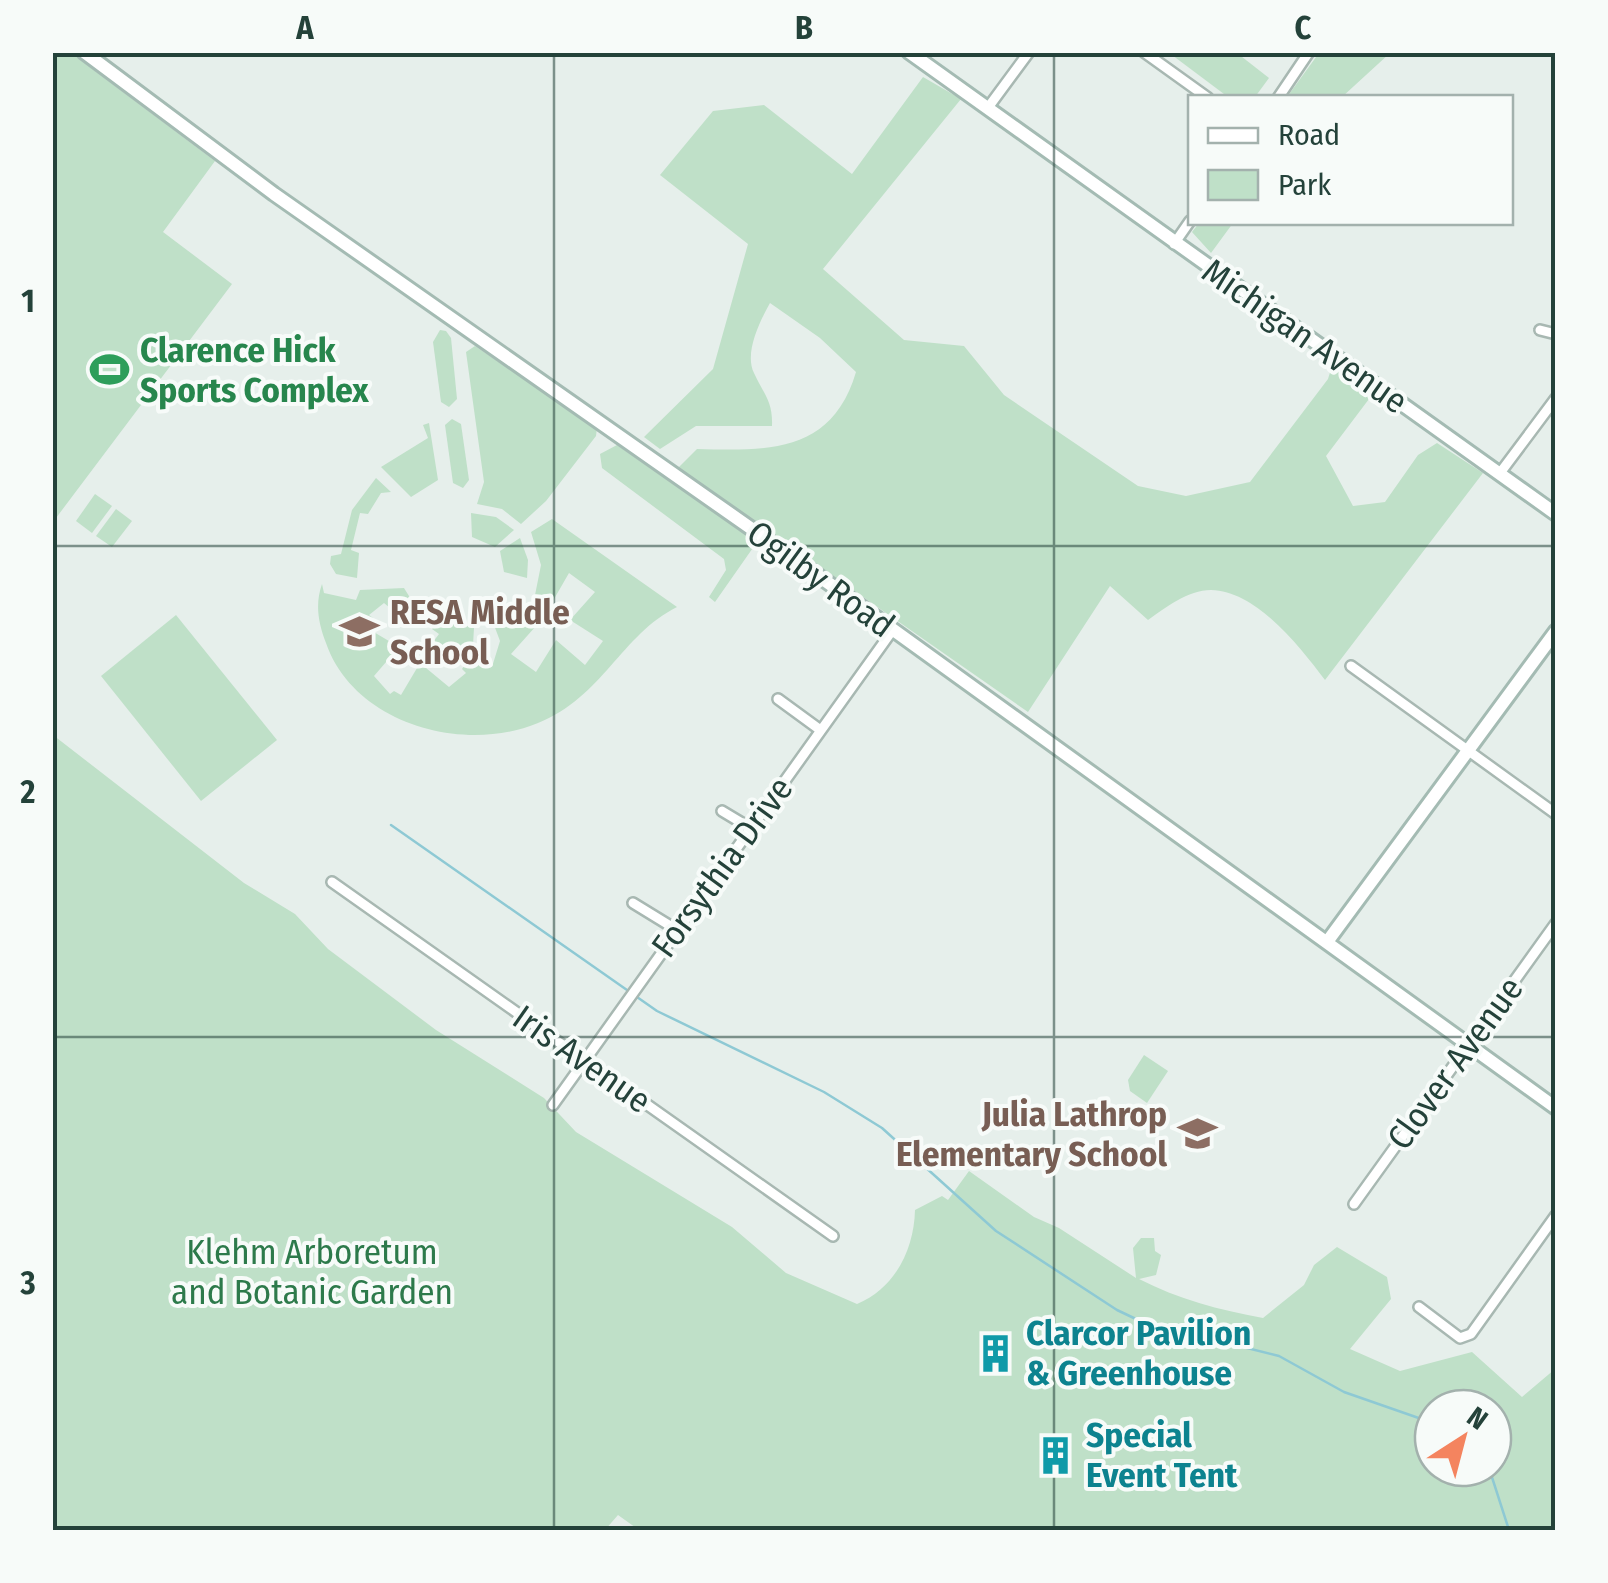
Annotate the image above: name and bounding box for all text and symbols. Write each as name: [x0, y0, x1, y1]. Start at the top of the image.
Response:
text: A: [295, 9, 314, 47]
text: B: [795, 9, 813, 47]
text: C: [1295, 9, 1312, 47]
legend: [1188, 95, 1513, 225]
text: Road: [1278, 117, 1340, 153]
text: Park: [1278, 167, 1331, 203]
street label: Michigan Avenue: [1194, 250, 1416, 422]
text: 1: [21, 282, 35, 320]
place label: Clarence Hick Sports Complex: [140, 329, 369, 411]
sports icon: Clarence Hick Sports Complex: [89, 349, 131, 391]
street label: Ogilby Road: [739, 512, 903, 646]
place label: RESA Middle School: [390, 591, 570, 673]
school or university icon: RESA Middle School: [339, 611, 381, 653]
street label: Forsythia Drive: [643, 769, 801, 965]
text: 2: [20, 773, 36, 811]
street label: Clover Avenue: [1378, 968, 1532, 1158]
street label: Iris Avenue: [505, 996, 659, 1122]
place label: Julia Lathrop Elementary School: [896, 1093, 1167, 1175]
school or university icon: Julia Lathrop Elementary School: [1176, 1113, 1218, 1155]
park label: Klehm Arboretum and Botanic Garden: [171, 1231, 453, 1313]
text: 3: [19, 1264, 36, 1302]
place label: Clarcor Pavilion & Greenhouse: [1026, 1312, 1251, 1394]
building icon: Clarcor Pavilion & Greenhouse: [975, 1332, 1017, 1374]
north arrow: [1413, 1388, 1513, 1488]
text: N: [1461, 1400, 1494, 1436]
place label: Special Event Tent: [1086, 1414, 1238, 1496]
building icon: Special Event Tent: [1035, 1434, 1077, 1476]

